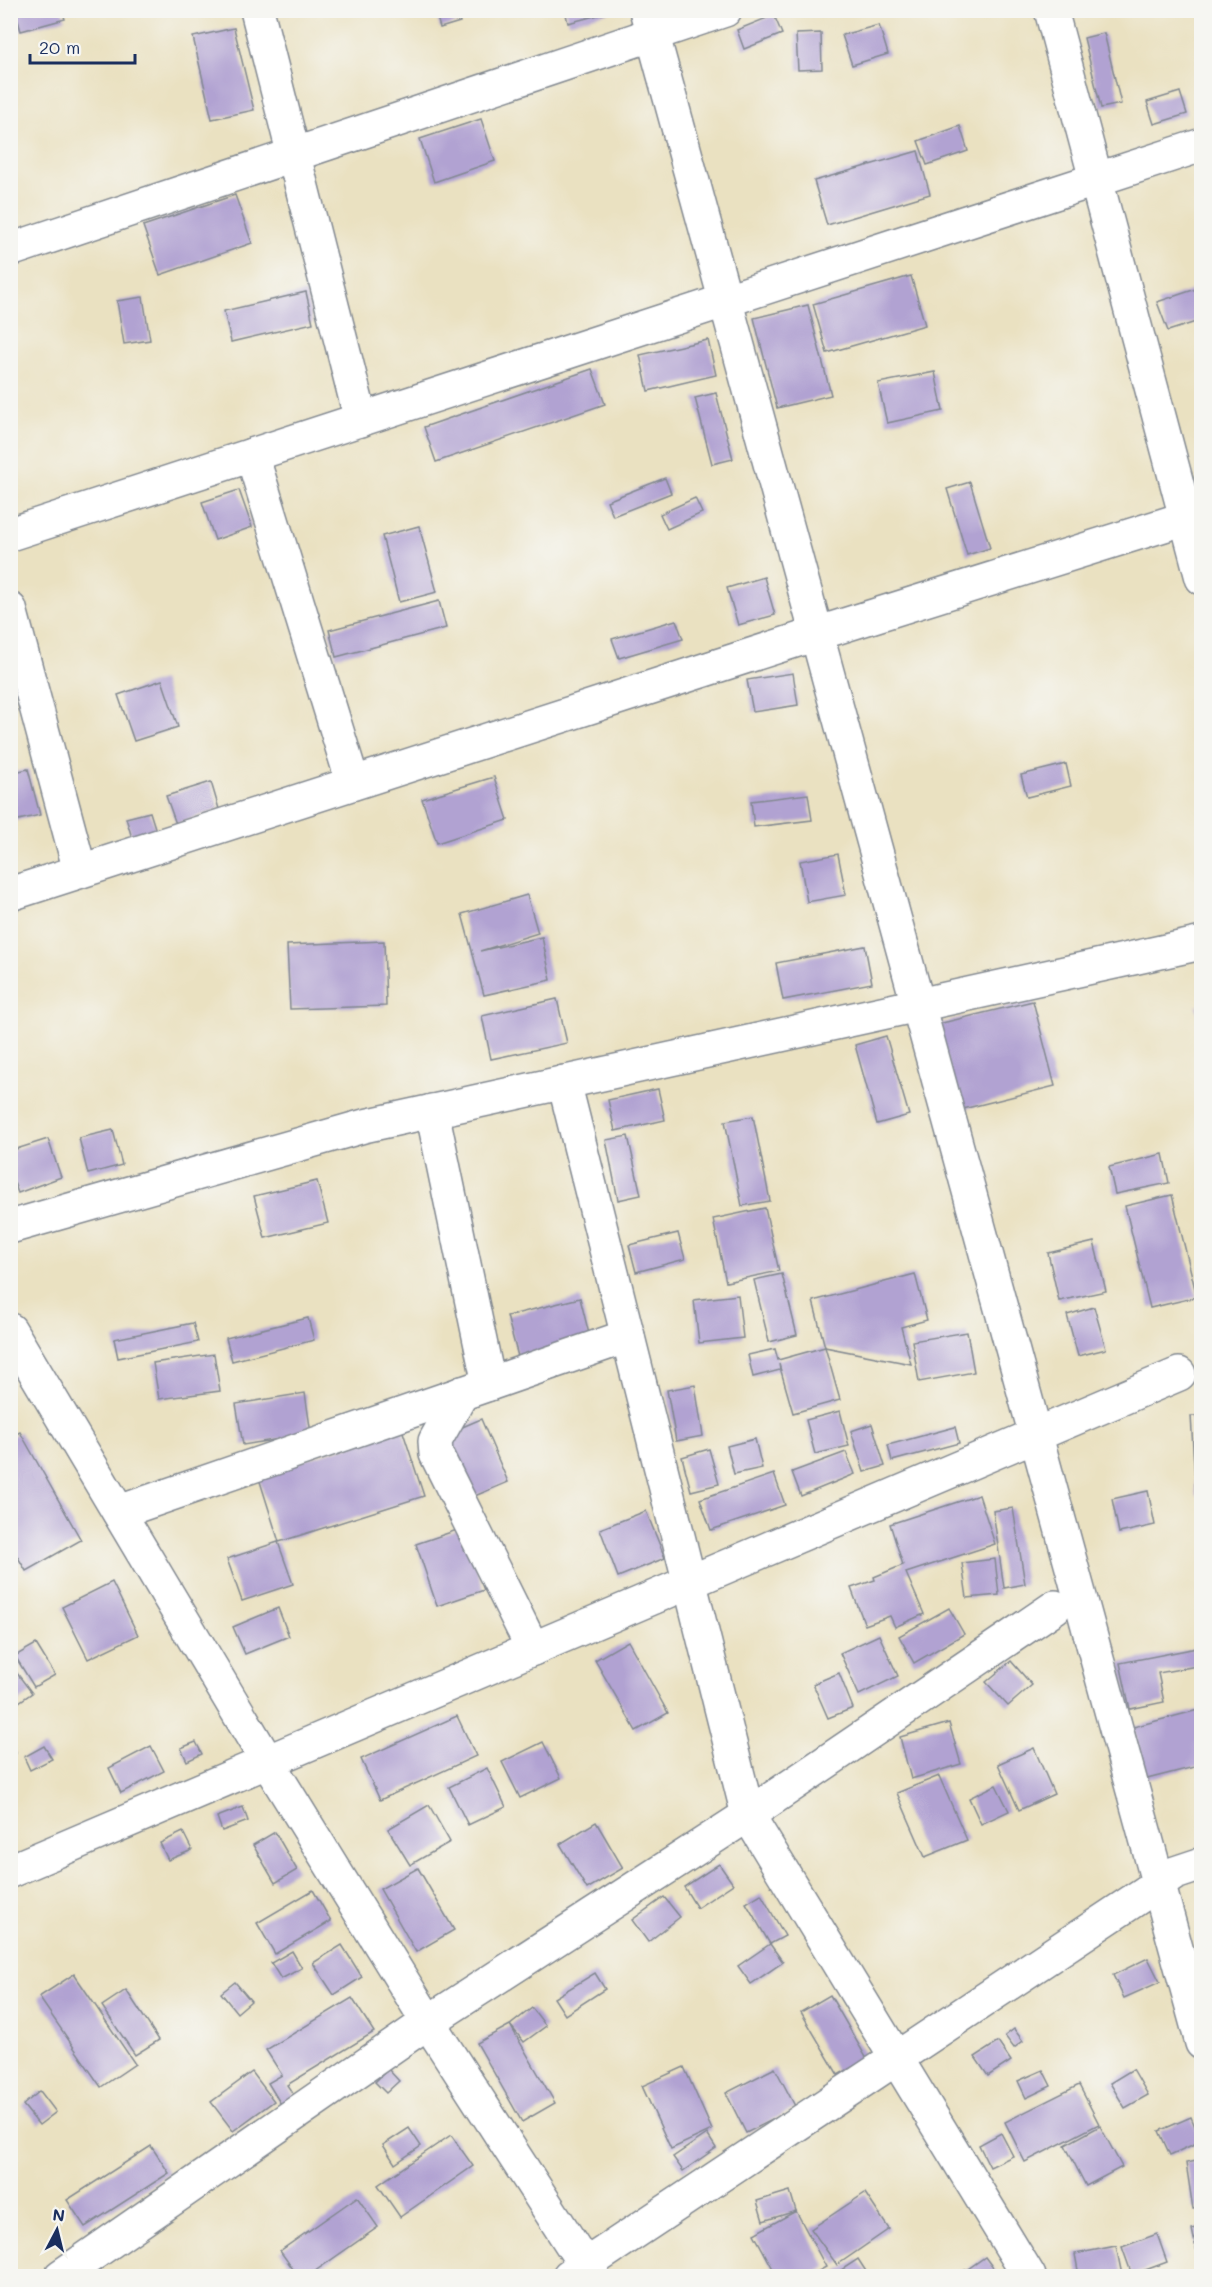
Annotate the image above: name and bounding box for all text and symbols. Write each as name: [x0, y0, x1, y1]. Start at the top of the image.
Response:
scale bar: [30, 27, 135, 65]
text: 20 m: [39, 35, 80, 59]
north arrow: [27, 2200, 87, 2260]
text: N: [52, 2203, 66, 2226]

